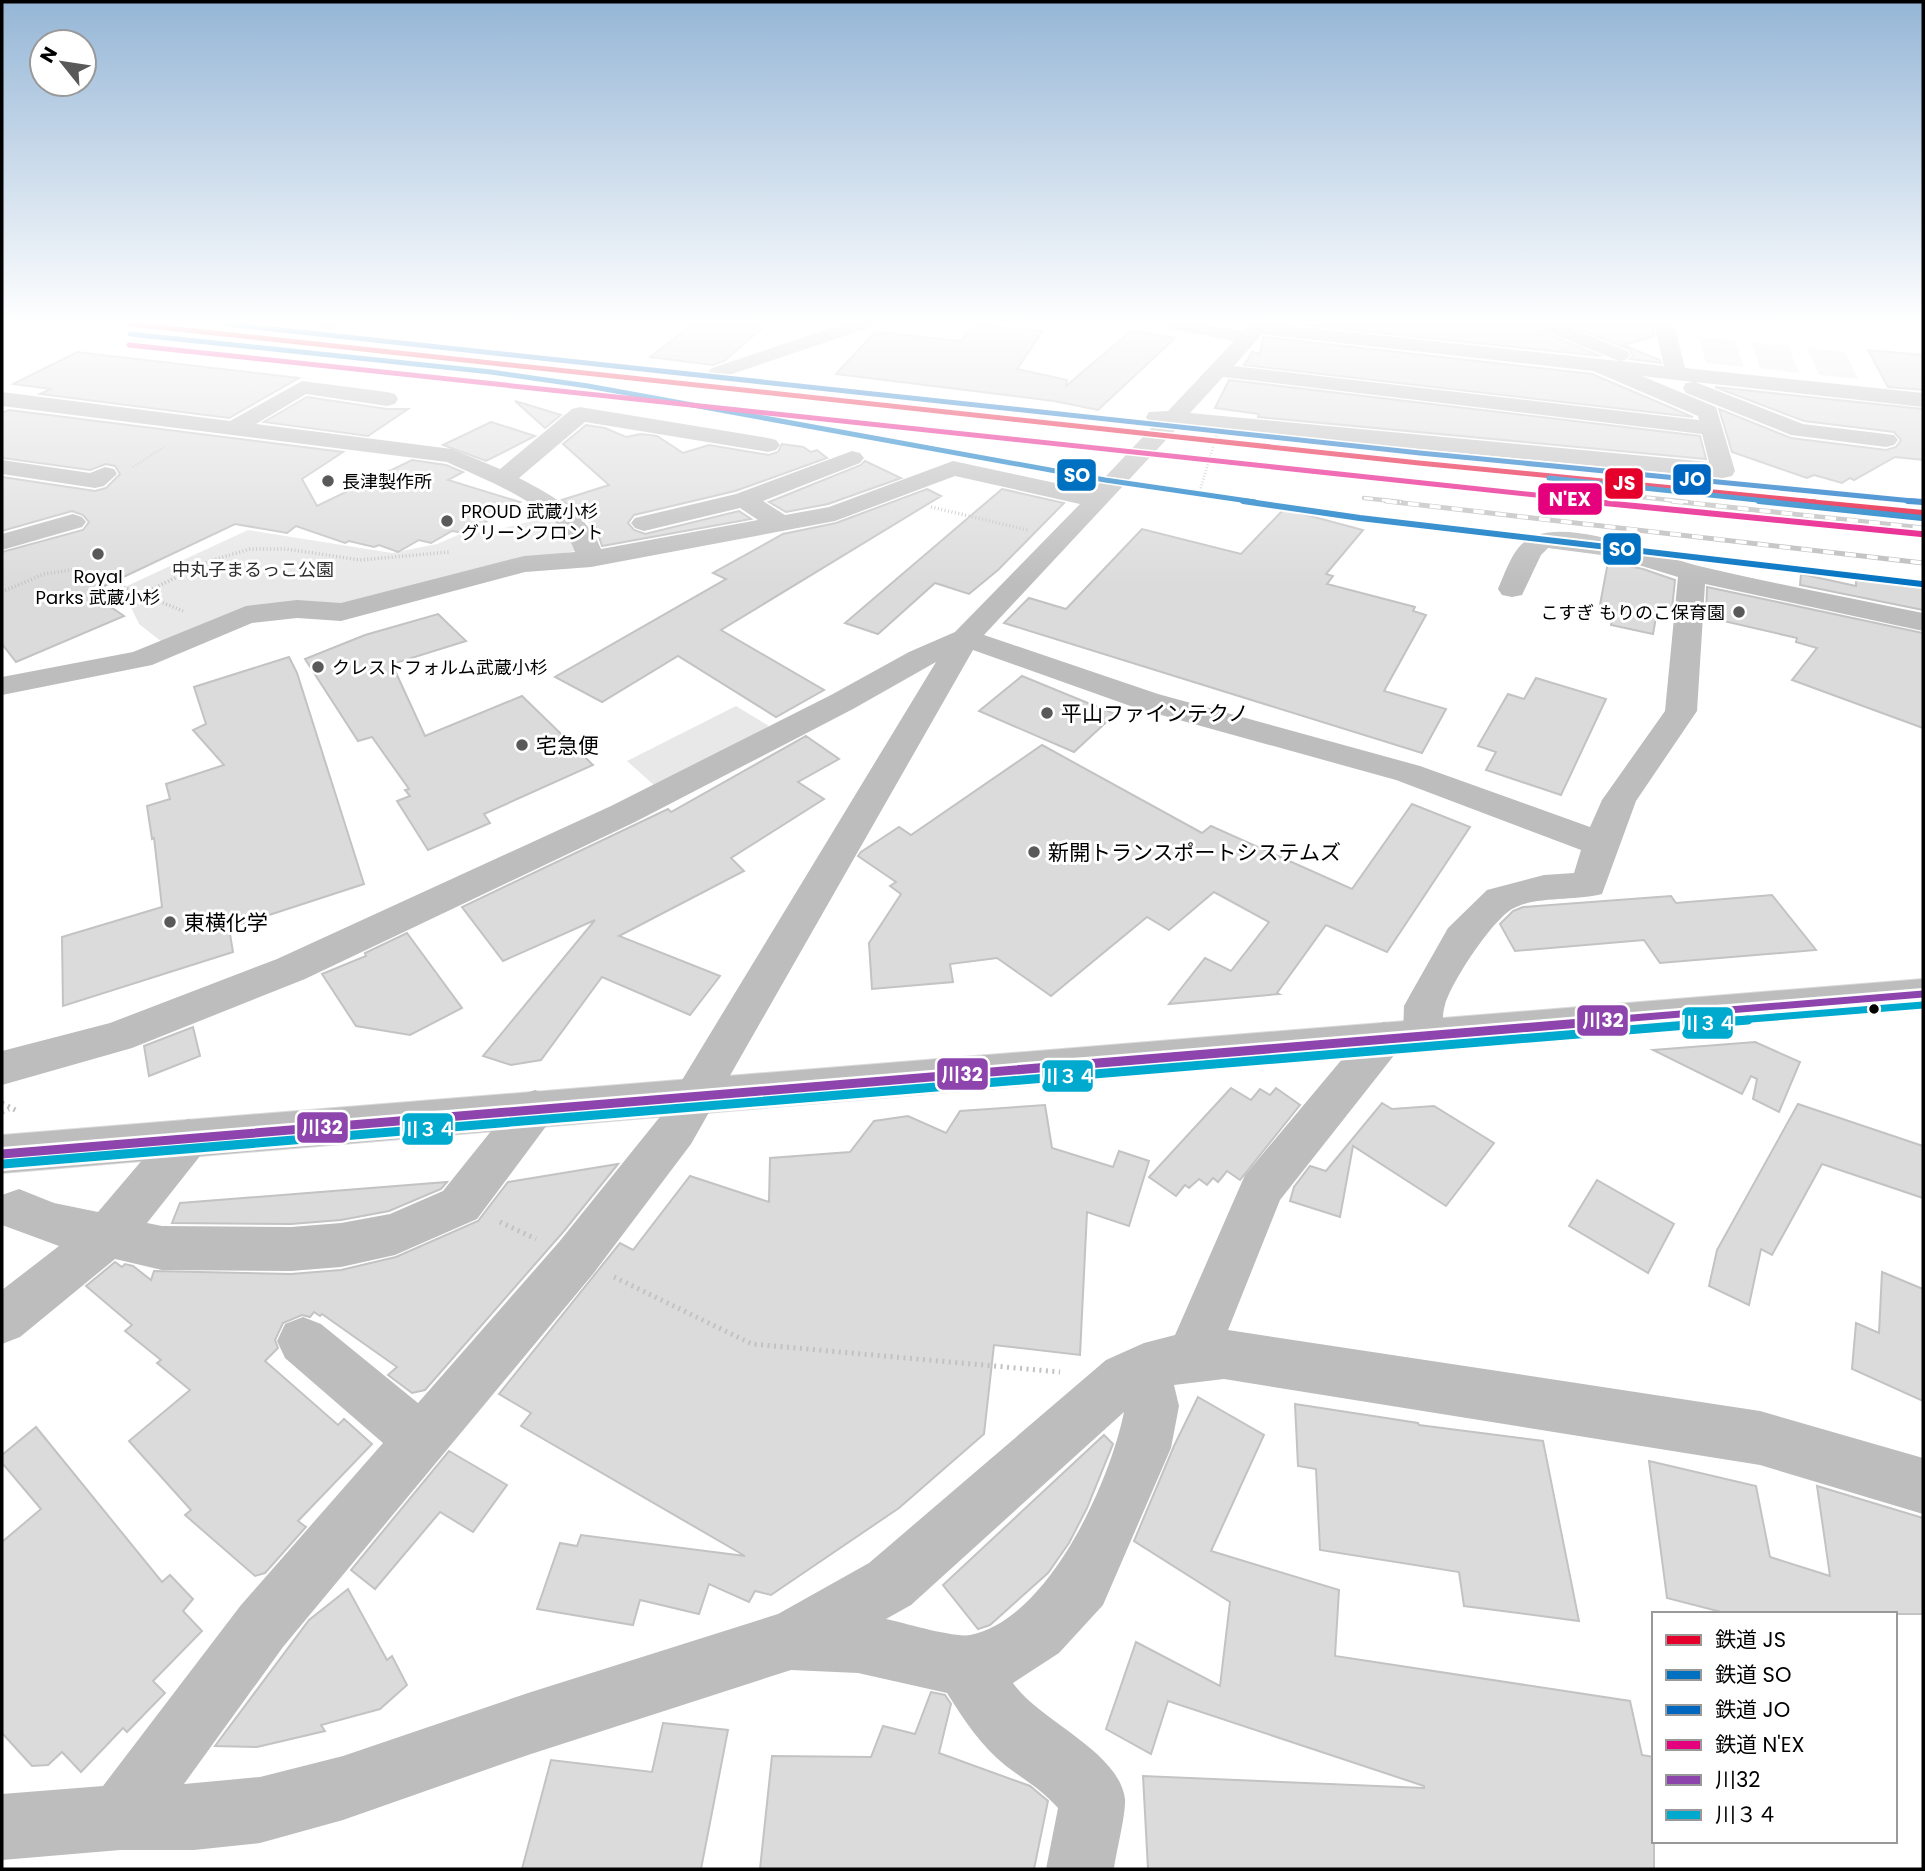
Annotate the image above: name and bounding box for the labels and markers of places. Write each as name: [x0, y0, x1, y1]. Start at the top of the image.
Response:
place label: 長津製作所: [342, 469, 432, 494]
marker: 長津製作所: [320, 473, 336, 489]
place label: PROUD 武蔵小杉 グリーンフロント: [461, 499, 604, 545]
marker: PROUD 武蔵小杉 グリーンフロント: [439, 513, 455, 529]
marker: Royal Parks 武蔵小杉: [90, 546, 106, 562]
place label: Royal Parks 武蔵小杉: [36, 564, 160, 610]
place label: こすぎ もりのこ保育園: [1541, 600, 1725, 625]
marker: こすぎ もりのこ保育園: [1731, 604, 1747, 620]
place label: クレストフォルム武蔵小杉: [332, 655, 548, 680]
marker: クレストフォルム武蔵小杉: [310, 659, 326, 675]
place label: 平山ファインテクノ: [1061, 699, 1249, 728]
marker: 平山ファインテクノ: [1039, 705, 1055, 721]
place label: 宅急便: [536, 731, 599, 760]
marker: 宅急便: [514, 737, 530, 753]
place label: 新開トランスポートシステムズ: [1048, 838, 1341, 867]
marker: 新開トランスポートシステムズ: [1026, 844, 1042, 860]
place label: 東横化学: [184, 908, 268, 937]
marker: 東横化学: [162, 914, 178, 930]
unlabelled marker: [1867, 1002, 1881, 1016]

